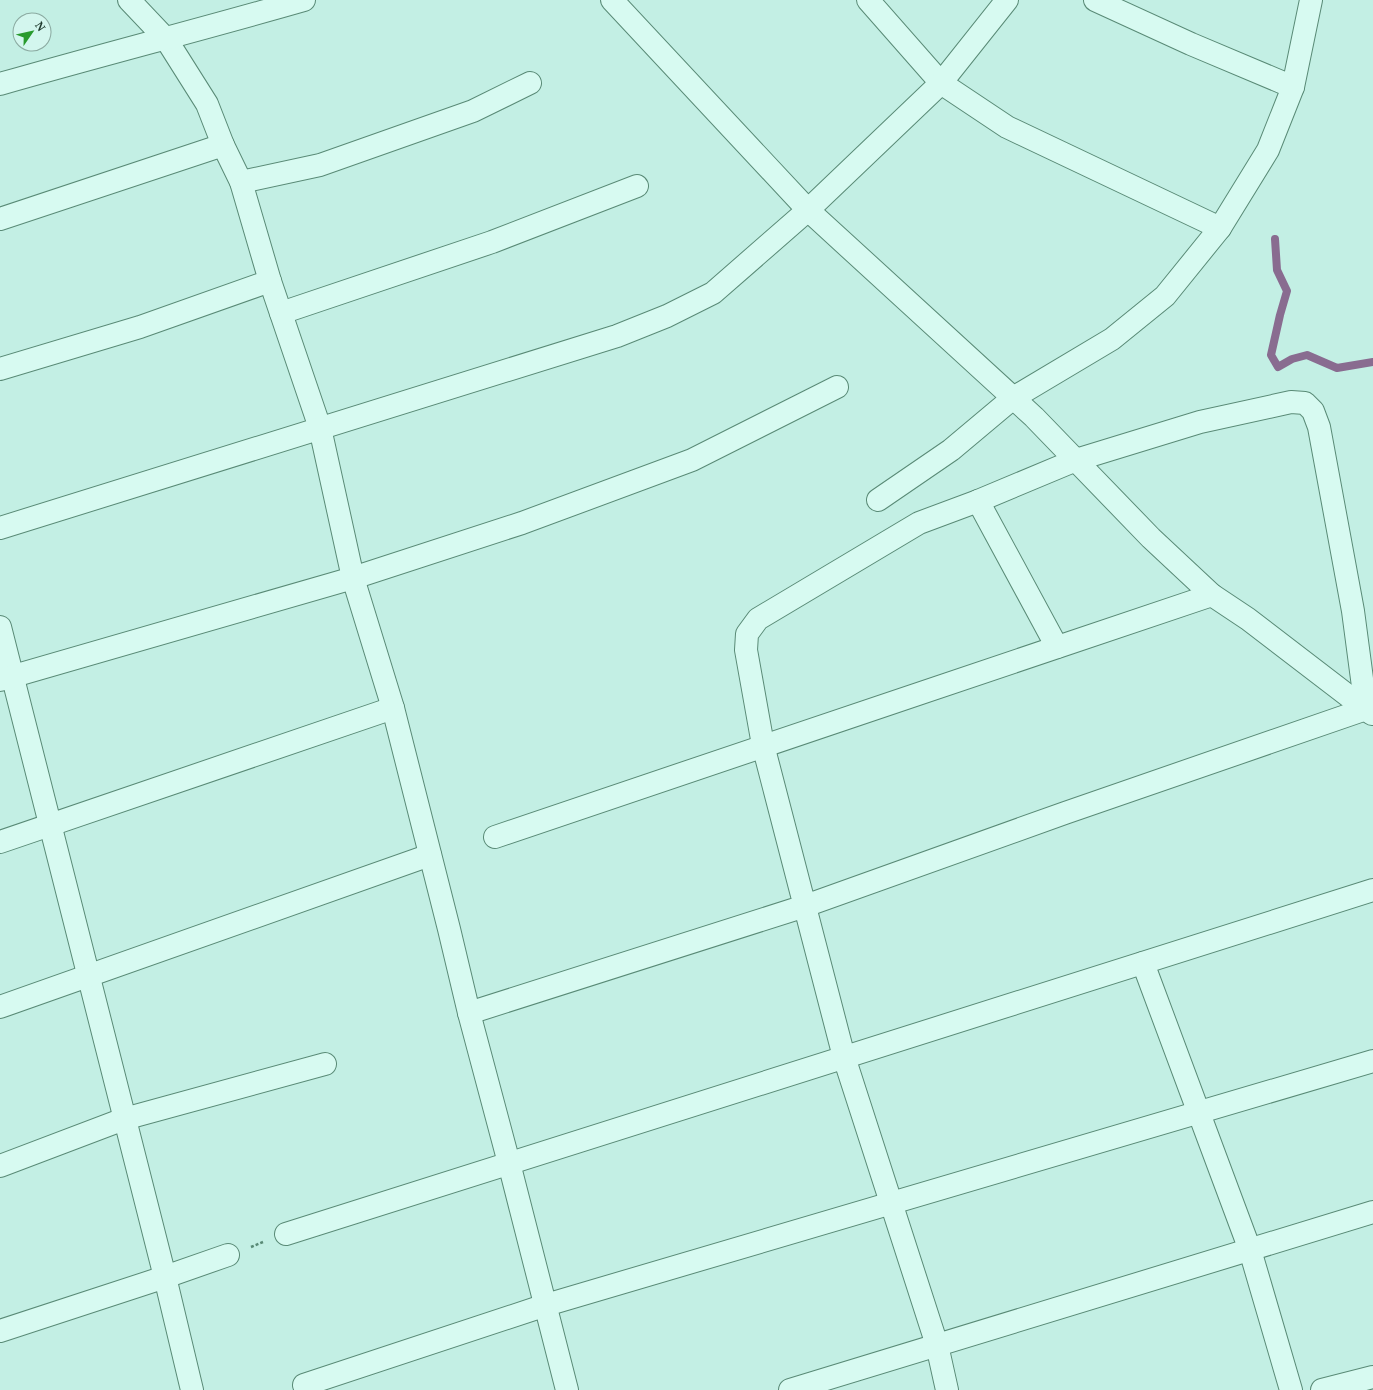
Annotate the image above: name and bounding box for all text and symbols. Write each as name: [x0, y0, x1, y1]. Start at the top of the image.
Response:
north arrow: [12, 12, 52, 52]
text: N: [32, 18, 50, 34]

